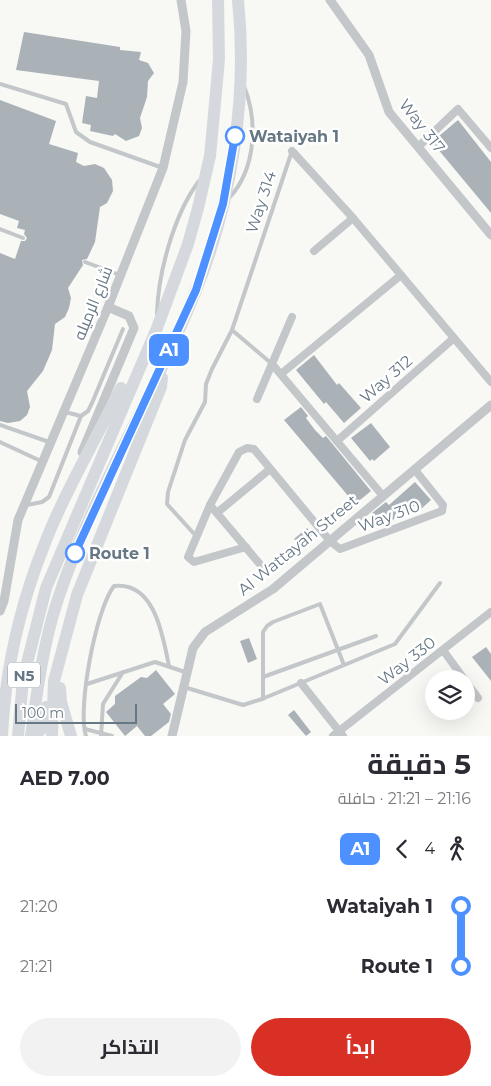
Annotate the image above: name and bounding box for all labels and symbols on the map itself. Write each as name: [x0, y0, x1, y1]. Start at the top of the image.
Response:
street label: Way 317: [395, 95, 449, 157]
marker: Wataiyah 1: [225, 126, 245, 146]
place label: Wataiyah 1: [249, 127, 339, 146]
street label: Way 314: [242, 168, 280, 236]
street label: شارع الرميله: [70, 263, 118, 343]
line badge: A1: [146, 334, 192, 366]
street label: Way 312: [356, 351, 416, 407]
street label: Al Wattayah Street: [234, 490, 362, 599]
street label: Way 310: [356, 496, 422, 536]
marker: Route 1: [65, 543, 85, 563]
place label: Route 1: [89, 544, 150, 563]
street label: Way 330: [375, 633, 439, 689]
road number: N5: [8, 662, 40, 688]
scale bar: [15, 701, 138, 724]

